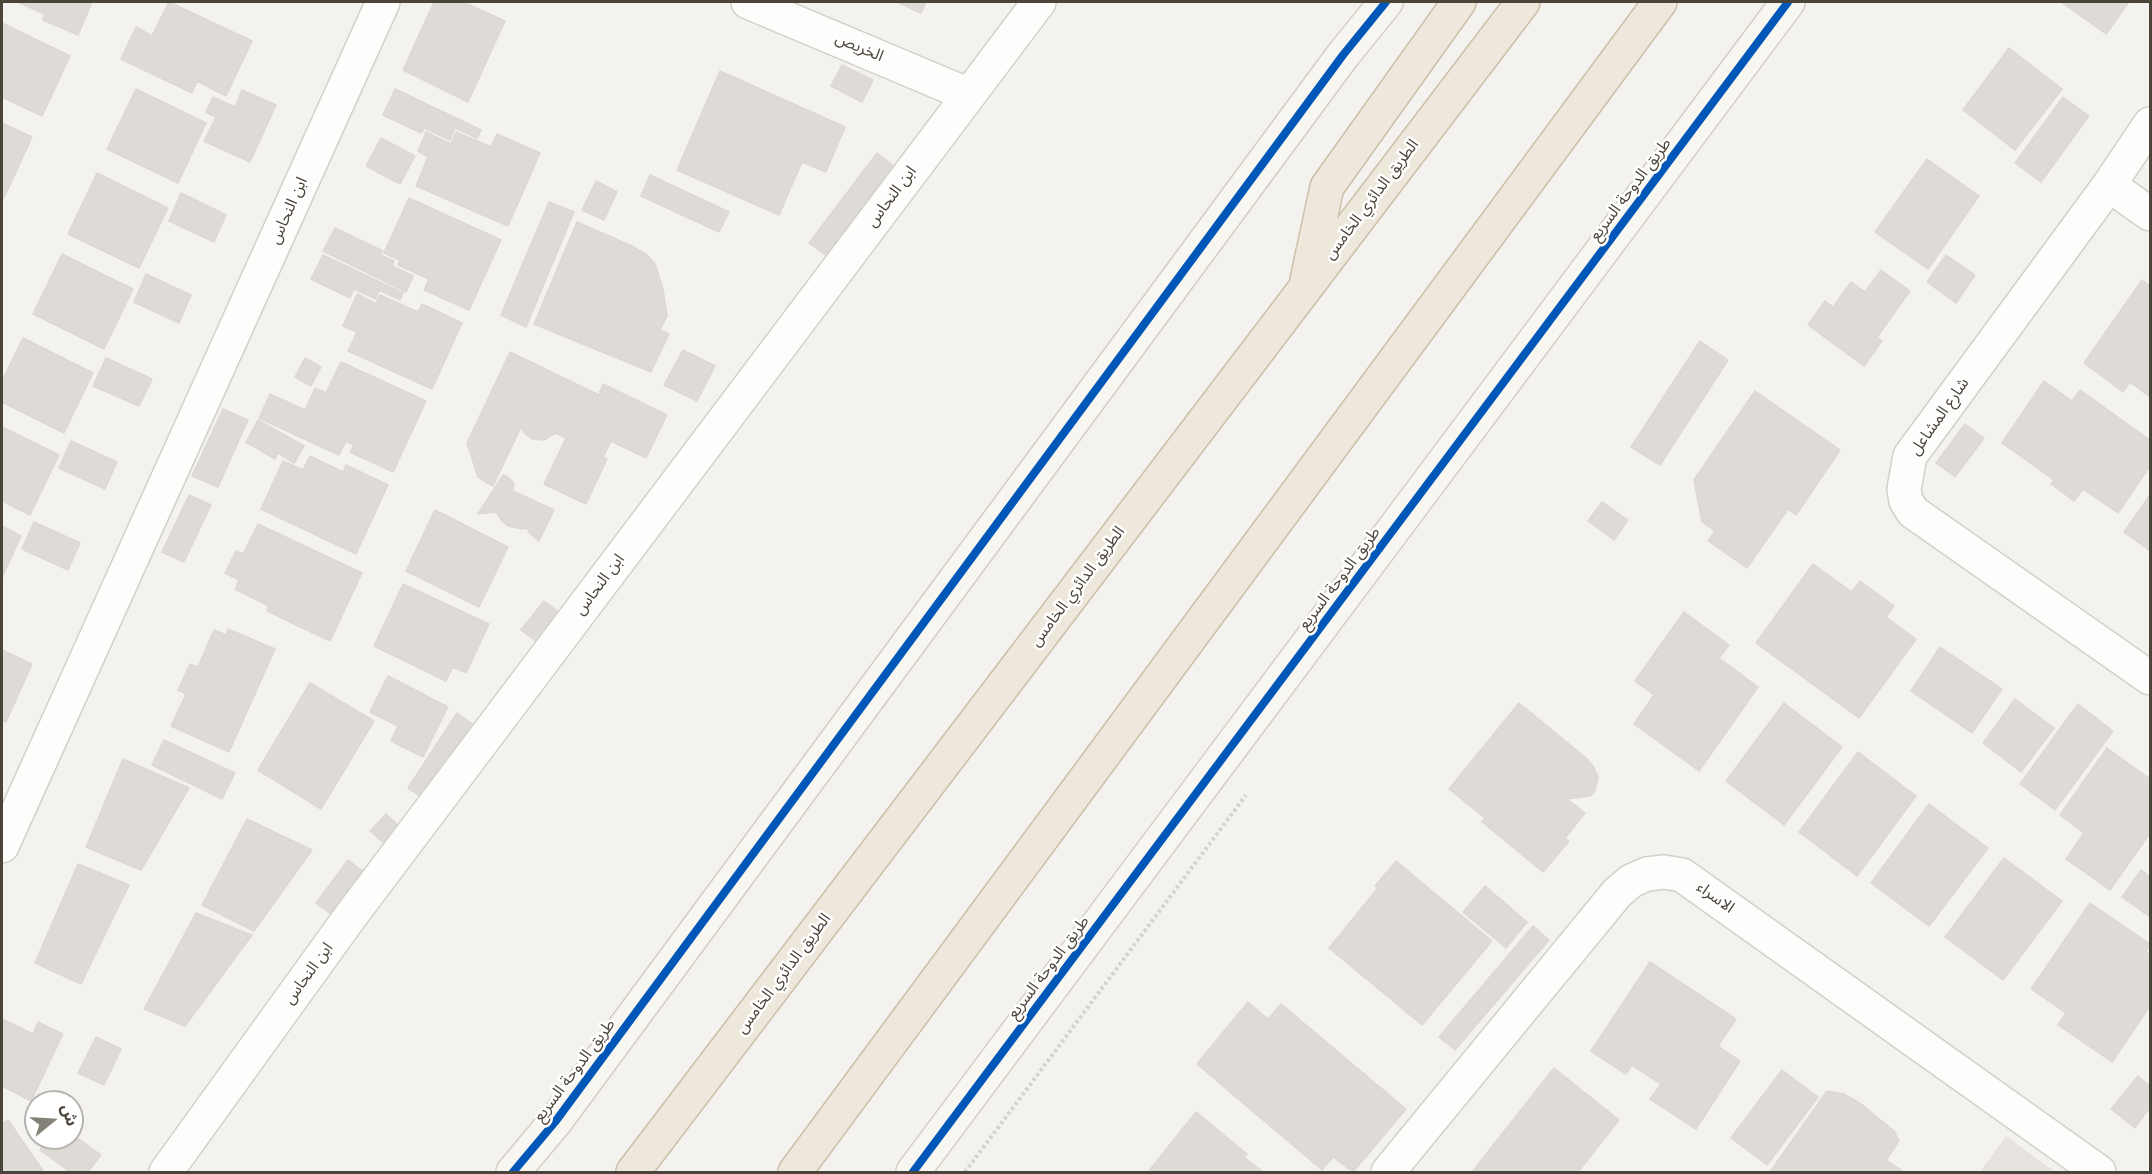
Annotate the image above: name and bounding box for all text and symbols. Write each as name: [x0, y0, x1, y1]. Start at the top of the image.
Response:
street label: الخريص: [832, 29, 886, 67]
street label: طريق الدوحة السريع: [1586, 135, 1676, 245]
street label: الطريق الدائري الخامس: [1321, 136, 1423, 264]
street label: ابن النحاس: [863, 163, 921, 231]
street label: ابن النحاس: [266, 174, 312, 248]
street label: شارع المشاعل: [1906, 374, 1974, 460]
street label: الطريق الدائري الخامس: [1027, 523, 1129, 651]
street label: طريق الدوحة السريع: [1295, 524, 1385, 634]
street label: ابن النحاس: [571, 551, 629, 619]
street label: الاسراء: [1692, 878, 1738, 918]
street label: الطريق الدائري الخامس: [733, 910, 835, 1038]
street label: طريق الدوحة السريع: [1004, 913, 1094, 1023]
street label: ابن النحاس: [280, 939, 338, 1009]
street label: طريق الدوحة السريع: [530, 1016, 620, 1126]
north arrow: [24, 1090, 84, 1150]
text: ش: [57, 1102, 82, 1128]

